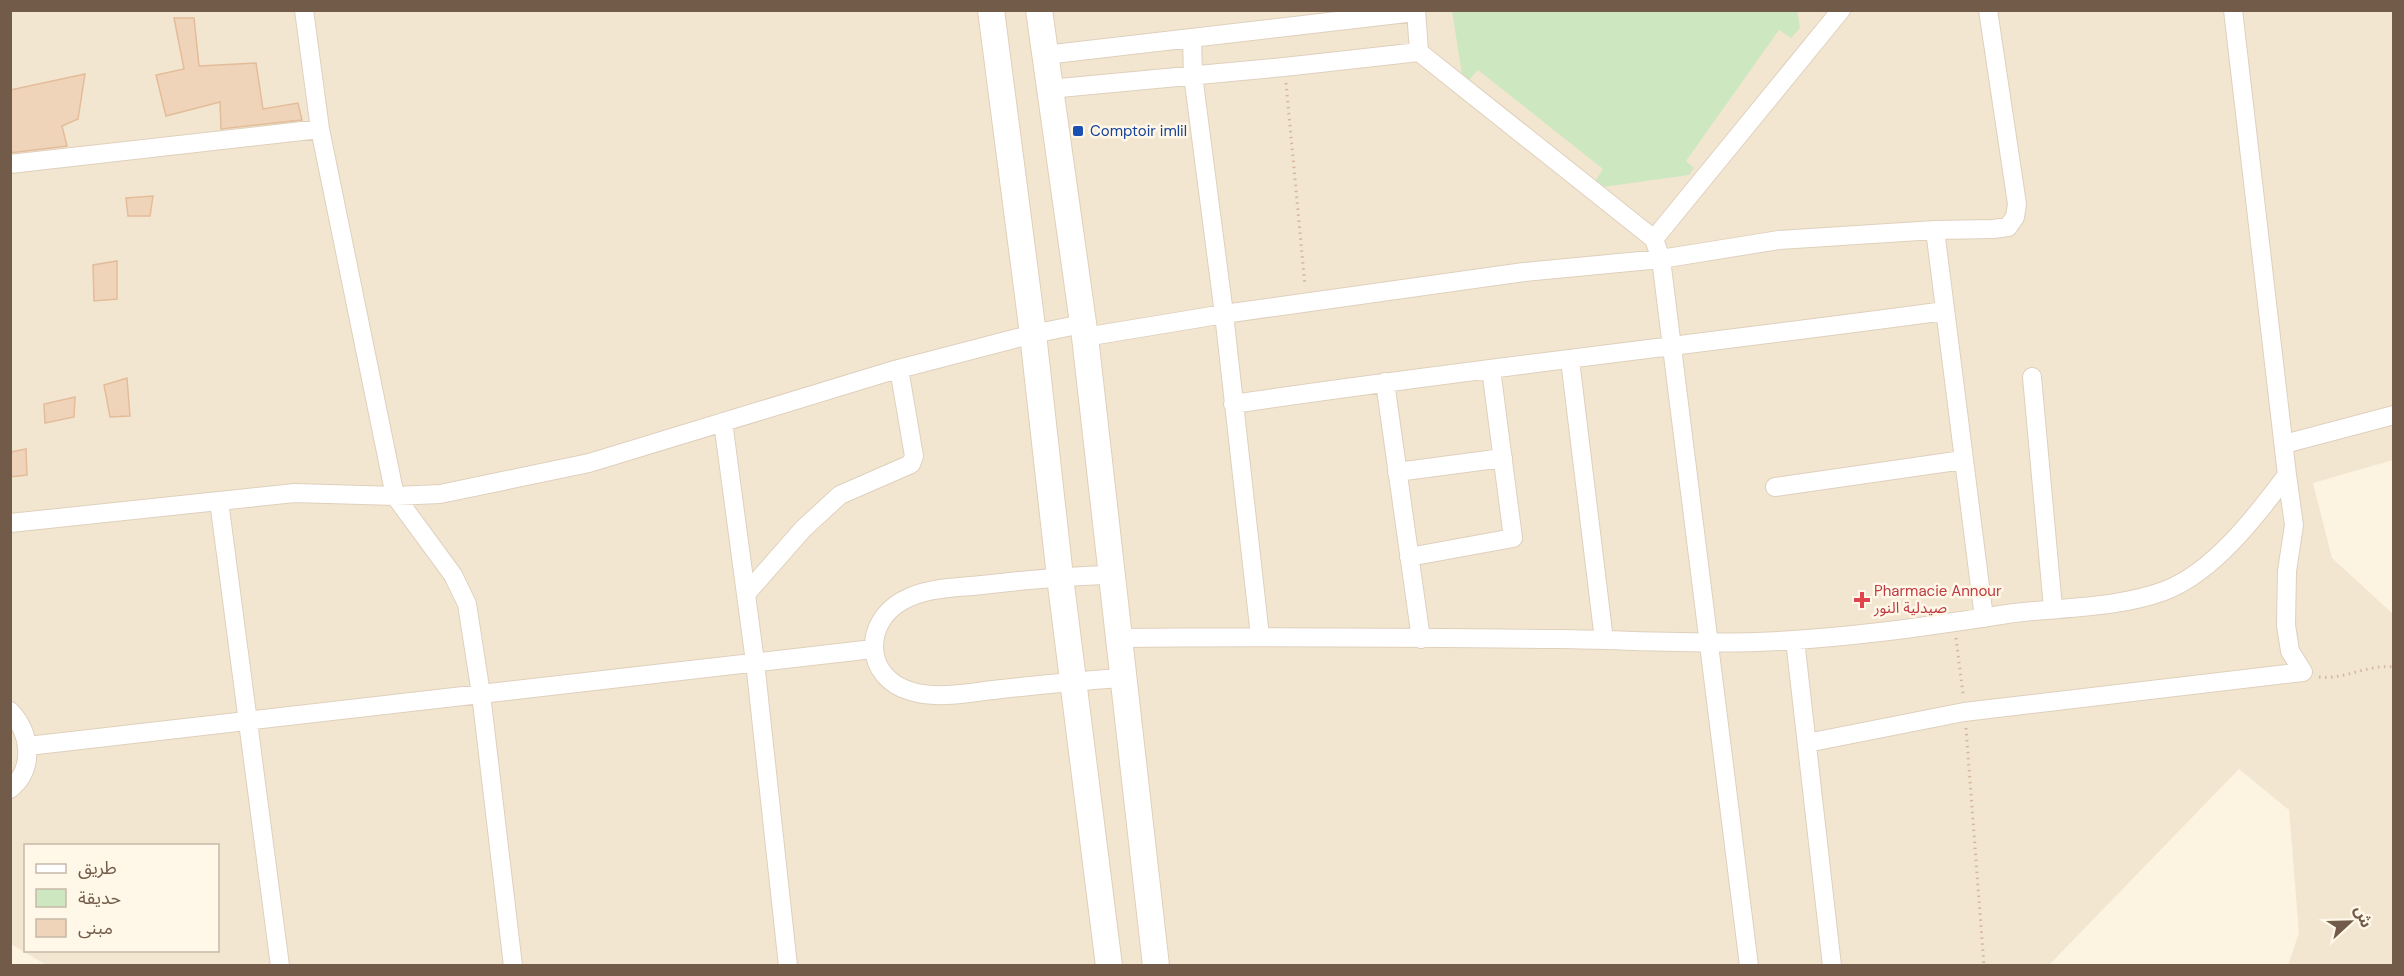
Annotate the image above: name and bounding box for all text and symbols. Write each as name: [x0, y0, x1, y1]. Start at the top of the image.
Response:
place label: Comptoir imlil: [1090, 121, 1187, 141]
marker: Comptoir imlil: [1071, 124, 1085, 138]
place label: Pharmacie Annour صيدلية النور: [1873, 581, 2002, 618]
marker: Pharmacie Annour صيدلية النور: [1855, 593, 1869, 607]
legend: [24, 844, 219, 952]
text: طريق: [78, 856, 117, 880]
text: حديقة: [78, 886, 121, 910]
north arrow: [2320, 892, 2380, 952]
text: ش: [2350, 902, 2377, 931]
text: مبنى: [78, 916, 113, 940]

